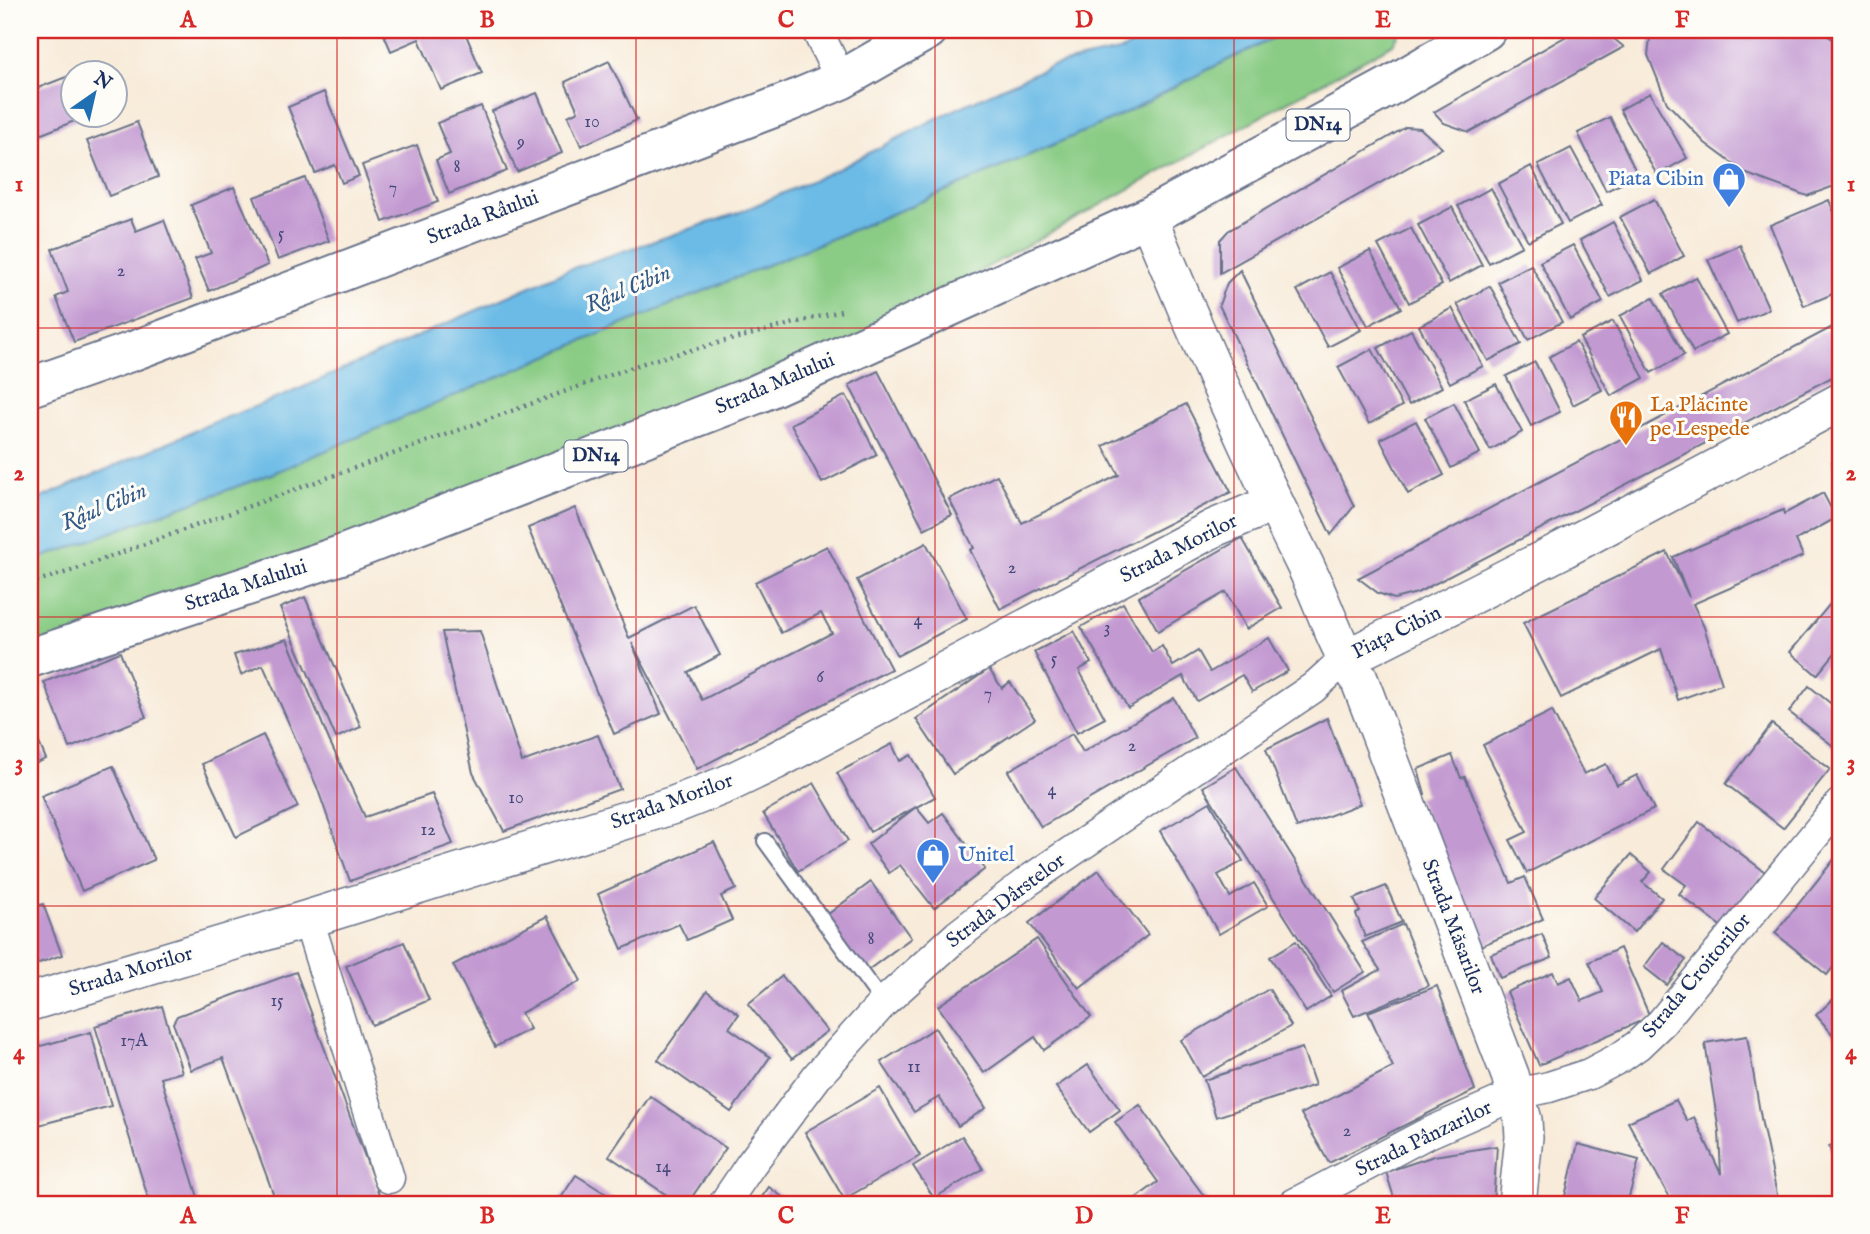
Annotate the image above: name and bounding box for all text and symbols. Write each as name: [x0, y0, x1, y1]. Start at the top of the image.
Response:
text: A: [179, 6, 197, 35]
text: B: [479, 6, 495, 35]
text: C: [778, 6, 795, 35]
text: D: [1075, 6, 1093, 35]
text: E: [1375, 6, 1391, 35]
text: F: [1675, 6, 1690, 35]
north arrow: [60, 60, 130, 130]
text: N: [88, 66, 116, 96]
road number: DN14: [1286, 110, 1350, 140]
house number: 10: [584, 111, 600, 134]
house number: 9: [516, 131, 525, 154]
house number: 8: [453, 156, 461, 179]
shop icon: Piata Cibin: [1710, 160, 1748, 209]
place label: Piata Cibin: [1608, 166, 1704, 193]
text: 1: [15, 170, 23, 199]
text: 1: [1847, 170, 1855, 199]
house number: 7: [389, 177, 397, 200]
street label: Strada Râului: [423, 184, 543, 252]
house number: 5: [278, 223, 285, 246]
water label: Râul Cibin: [581, 258, 675, 320]
house number: 2: [117, 260, 125, 283]
street label: Strada Malului: [711, 347, 839, 421]
place label: La Plăcinte pe Lespede: [1650, 392, 1750, 443]
restaurant icon: La Plăcinte pe Lespede: [1607, 398, 1645, 447]
road number: DN14: [564, 440, 628, 471]
text: 2: [14, 459, 25, 488]
text: 2: [1846, 459, 1857, 488]
water label: Râul Cibin: [57, 476, 151, 538]
street label: Strada Morilor: [1116, 508, 1243, 590]
street label: Strada Malului: [181, 554, 311, 618]
house number: 2: [1008, 557, 1016, 580]
street label: Piața Cibin: [1348, 600, 1446, 666]
house number: 4: [914, 609, 923, 632]
house number: 3: [1104, 617, 1110, 640]
house number: 5: [1051, 648, 1058, 671]
house number: 6: [816, 666, 824, 689]
house number: 7: [984, 683, 992, 706]
house number: 2: [1128, 735, 1136, 758]
text: 3: [15, 749, 23, 778]
text: 3: [1847, 749, 1855, 778]
street label: Strada Morilor: [607, 767, 737, 837]
house number: 4: [1048, 779, 1057, 802]
house number: 10: [508, 787, 524, 810]
house number: 12: [420, 819, 436, 842]
shop icon: Unitel: [914, 836, 952, 885]
place label: Unitel: [958, 842, 1015, 869]
street label: Strada Dârstelor: [941, 847, 1071, 955]
street label: Strada Măsarilor: [1415, 855, 1491, 999]
street label: Strada Croitorilor: [1637, 908, 1757, 1044]
house number: 8: [867, 928, 875, 951]
street label: Strada Morilor: [66, 940, 197, 1004]
house number: 15: [270, 990, 284, 1013]
house number: 17A: [120, 1030, 148, 1053]
text: 4: [13, 1038, 25, 1067]
text: 4: [1845, 1038, 1857, 1067]
house number: 11: [907, 1056, 921, 1079]
street label: Strada Pânzarilor: [1351, 1094, 1497, 1184]
house number: 2: [1343, 1120, 1351, 1143]
house number: 14: [655, 1156, 671, 1179]
text: A: [179, 1202, 197, 1231]
text: B: [479, 1202, 495, 1231]
text: C: [778, 1202, 795, 1231]
text: D: [1075, 1202, 1093, 1231]
text: E: [1375, 1202, 1391, 1231]
text: F: [1675, 1202, 1690, 1231]

